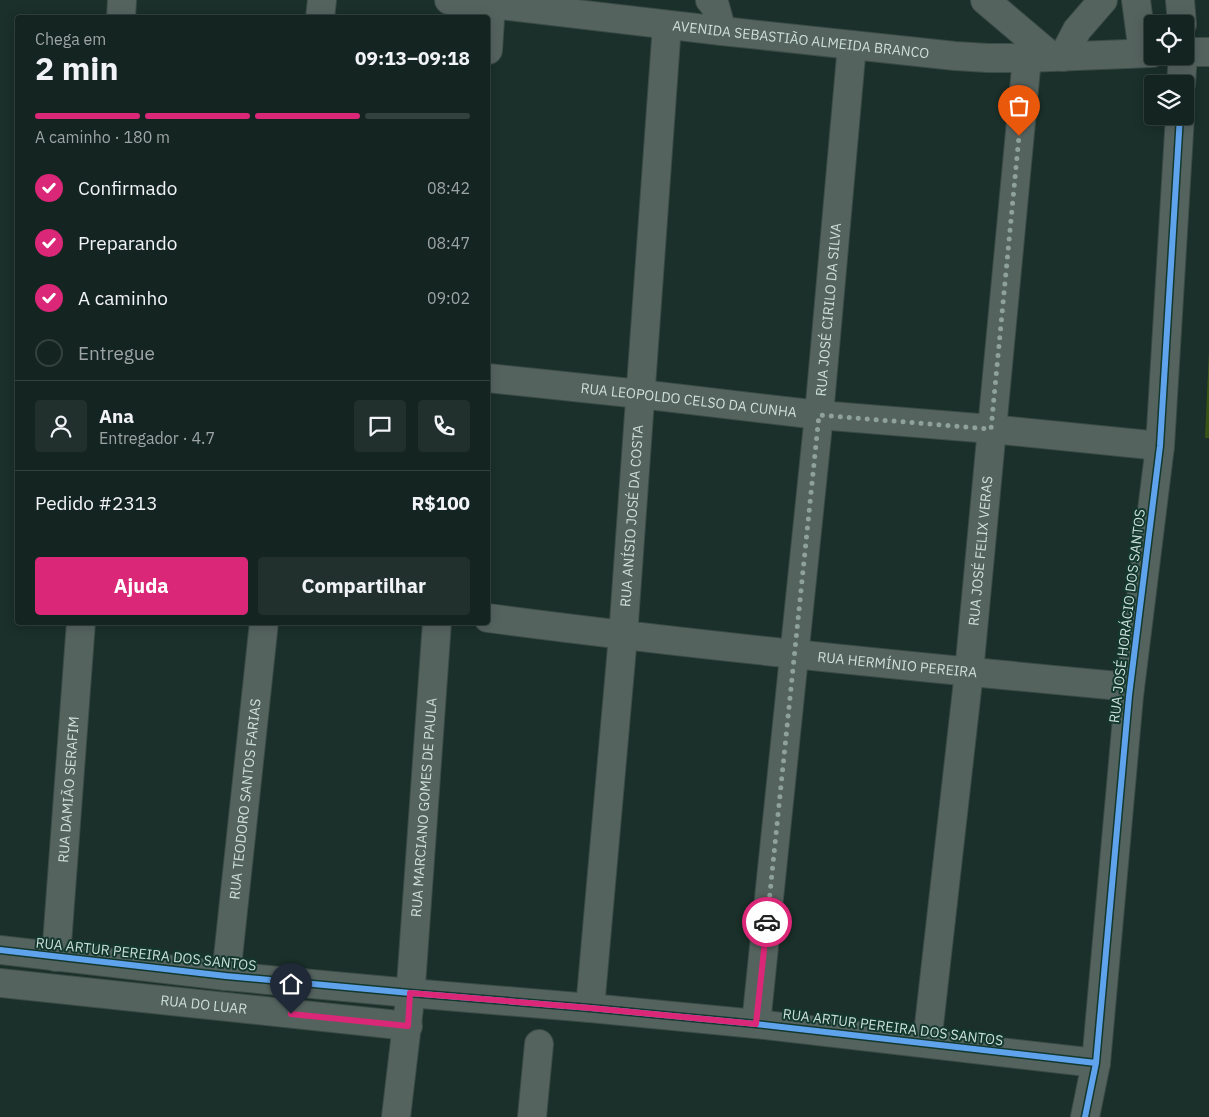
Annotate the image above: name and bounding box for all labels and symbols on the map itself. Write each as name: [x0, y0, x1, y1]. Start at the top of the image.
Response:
street label: AVENIDA SEBASTIÃO ALMEIDA BRANCO: [671, 16, 930, 62]
pin: [998, 85, 1040, 136]
street label: RUA JOSÉ CIRILO DA SILVA: [812, 222, 845, 397]
street label: RUA LEOPOLDO CELSO DA CUNHA: [580, 379, 798, 421]
street label: RUA ANÍSIO JOSÉ DA COSTA: [616, 424, 647, 607]
street label: RUA JOSÉ FELIX VERAS: [964, 475, 996, 627]
street label: RUA JOSÉ HORÁCIO DOS SANTOS: [1104, 508, 1149, 724]
street label: RUA HERMÍNIO PEREIRA: [817, 648, 978, 681]
street label: RUA MARCIANO GOMES DE PAULA: [407, 697, 441, 918]
street label: RUA TEODORO SANTOS FARIAS: [225, 698, 265, 900]
street label: RUA DAMIÃO SERAFIM: [54, 716, 83, 863]
courier: [742, 897, 792, 947]
street label: RUA ARTUR PEREIRA DOS SANTOS: [35, 933, 257, 975]
pin: [270, 963, 312, 1014]
street label: RUA DO LUAR: [160, 991, 248, 1018]
street label: RUA ARTUR PEREIRA DOS SANTOS: [782, 1005, 1004, 1049]

